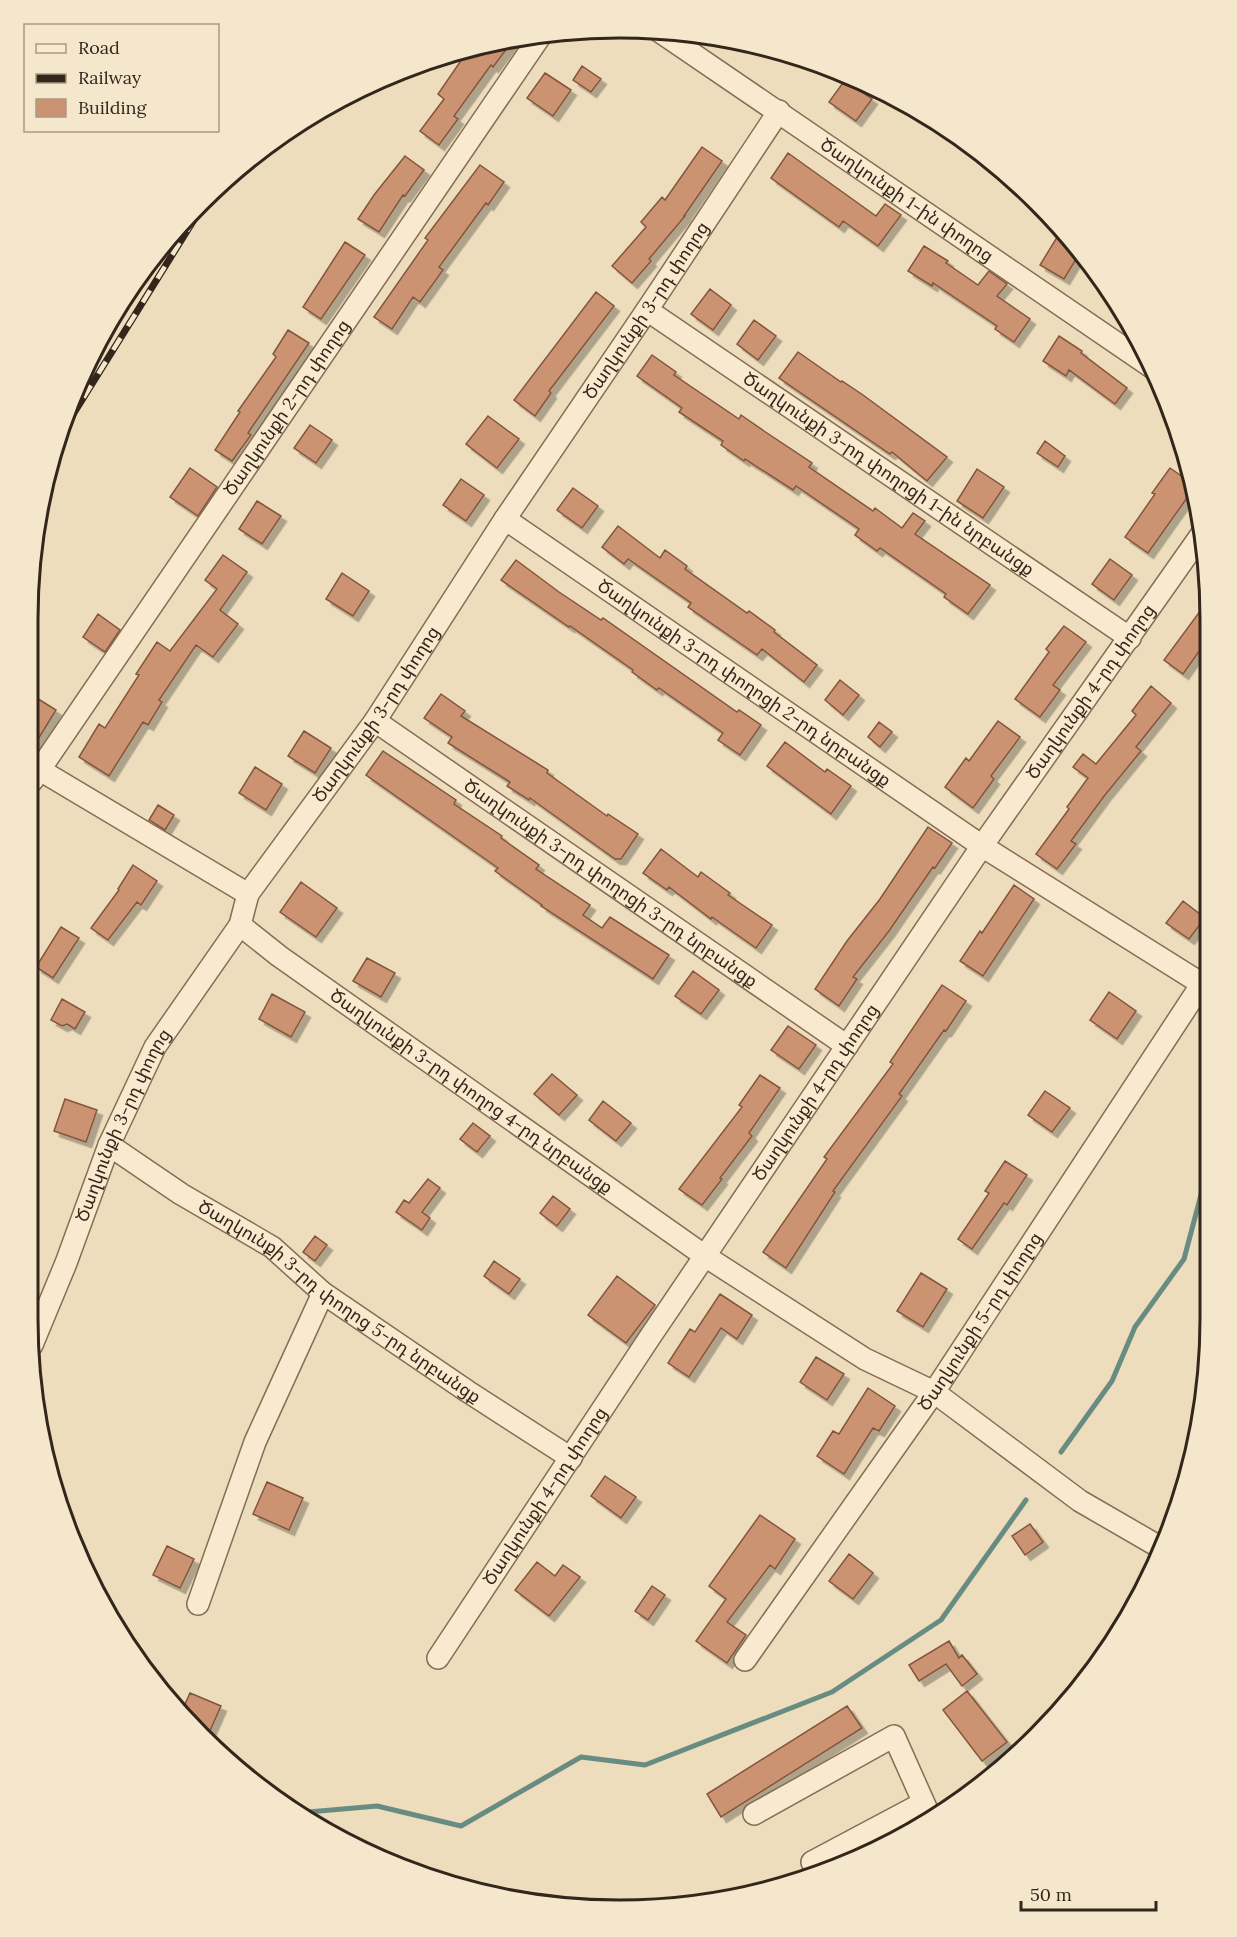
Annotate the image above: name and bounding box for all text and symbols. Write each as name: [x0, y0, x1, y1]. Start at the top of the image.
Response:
legend: [24, 24, 219, 132]
text: Road: [78, 36, 120, 59]
text: Railway: [78, 66, 142, 89]
text: Building: [78, 96, 148, 119]
street label: Ծաղկունքի 1-ին փողոց: [816, 132, 998, 267]
street label: Ծաղկունքի 3-րդ փողոց: [578, 217, 714, 404]
street label: Ծաղկունքի 2-րդ փողոց: [218, 315, 355, 500]
street label: Ծաղկունքի 3-րդ փողոցի 1-ին նրբանցք: [739, 366, 1039, 581]
street label: Ծաղկունքի 3-րդ փողոցի 2-րդ նրբանցք: [593, 574, 896, 791]
street label: Ծաղկունքի 4-րդ փողոց: [1021, 599, 1160, 784]
street label: Ծաղկունքի 3-րդ փողոց: [307, 621, 444, 807]
street label: Ծաղկունքի 3-րդ փողոցի 3-րդ նրբանցք: [459, 773, 762, 992]
street label: Ծաղկունքի 3-րդ փողոց 4-րդ նրբանցք: [326, 983, 618, 1199]
street label: Ծաղկունքի 4-րդ փողոց: [747, 999, 883, 1185]
street label: Ծաղկունքի 3-րդ փողոց: [70, 1024, 176, 1225]
street label: Ծաղկունքի 3-րդ փողոց 5-րդ նրբանցք: [194, 1194, 486, 1408]
street label: Ծաղկունքի 5-րդ փողոց: [912, 1228, 1047, 1415]
street label: Ծաղկունքի 4-րդ փողոց: [477, 1402, 612, 1589]
scale bar: [1021, 1874, 1156, 1912]
text: 50 m: [1030, 1883, 1072, 1906]

